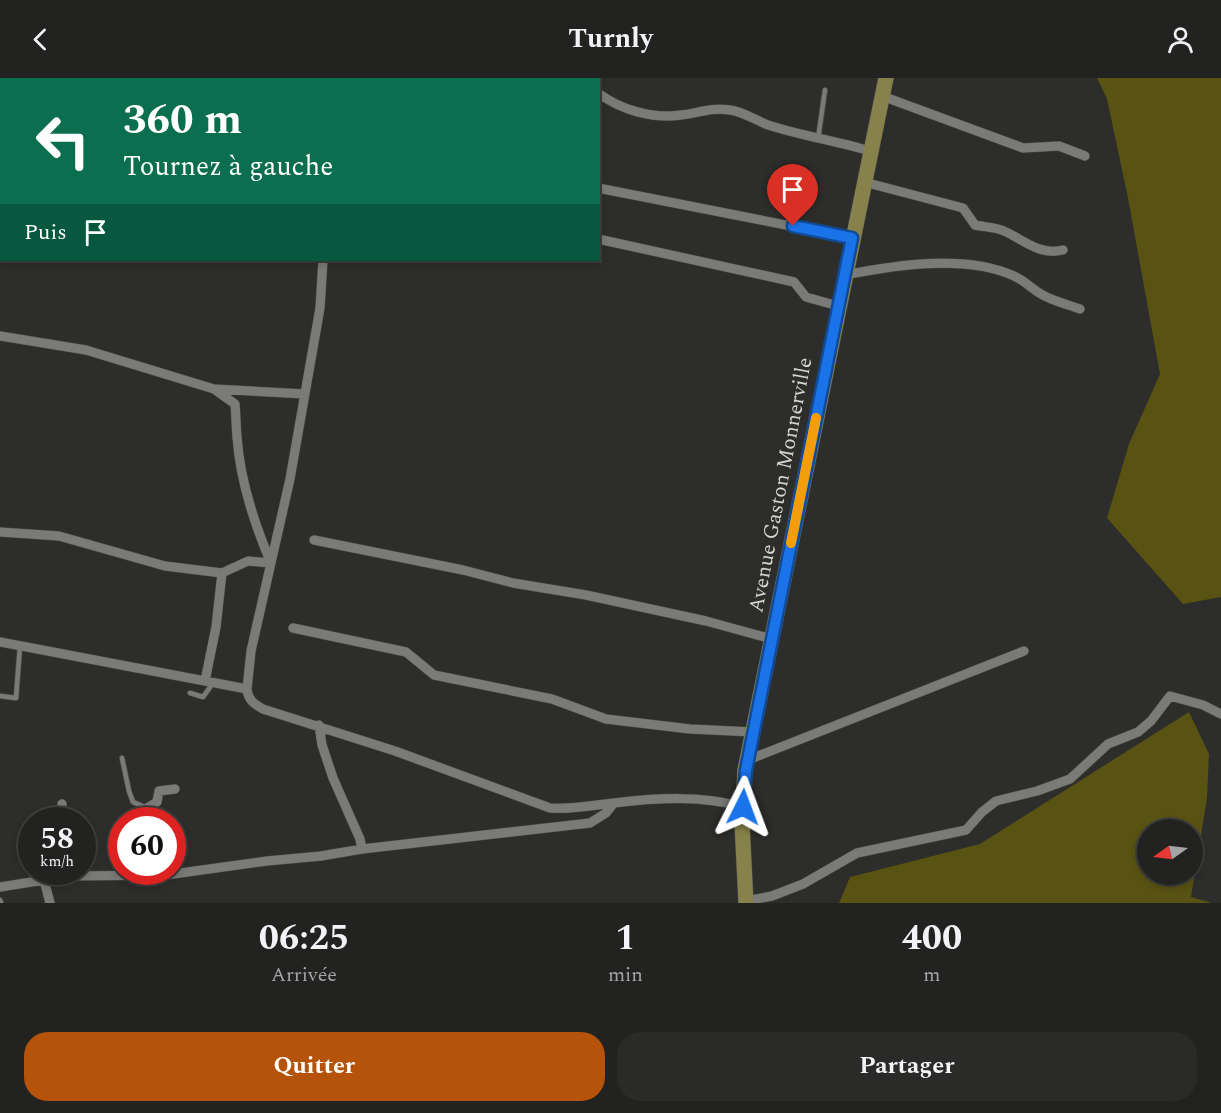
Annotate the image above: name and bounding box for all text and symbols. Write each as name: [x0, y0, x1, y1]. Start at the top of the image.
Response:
text: Turnly: [568, 18, 653, 60]
icon: back: [24, 23, 57, 56]
icon: person: [1164, 23, 1197, 56]
text: 360 m: [123, 89, 242, 152]
icon: left: [24, 102, 102, 180]
text: Tournez à gauche: [123, 146, 333, 188]
pin: [767, 164, 818, 226]
icon: arrive: [776, 173, 809, 206]
text: Puis: [24, 216, 67, 249]
icon: arrive: [79, 216, 112, 249]
street label: Avenue Gaston Monnerville: [741, 354, 821, 616]
position arrow: [711, 775, 775, 839]
speed limit sign: 60: [108, 807, 186, 885]
text: 58: [40, 816, 74, 862]
north arrow: [1137, 819, 1203, 885]
map controls: [1137, 819, 1203, 885]
text: km/h: [40, 850, 74, 873]
text: 06:25: [259, 911, 349, 966]
text: 1: [615, 911, 636, 966]
text: 400: [902, 911, 962, 966]
text: Arrivée: [271, 960, 337, 990]
text: min: [608, 960, 643, 990]
text: m: [923, 960, 941, 990]
button: Quitter: [24, 1032, 605, 1101]
button: Partager: [617, 1032, 1197, 1101]

